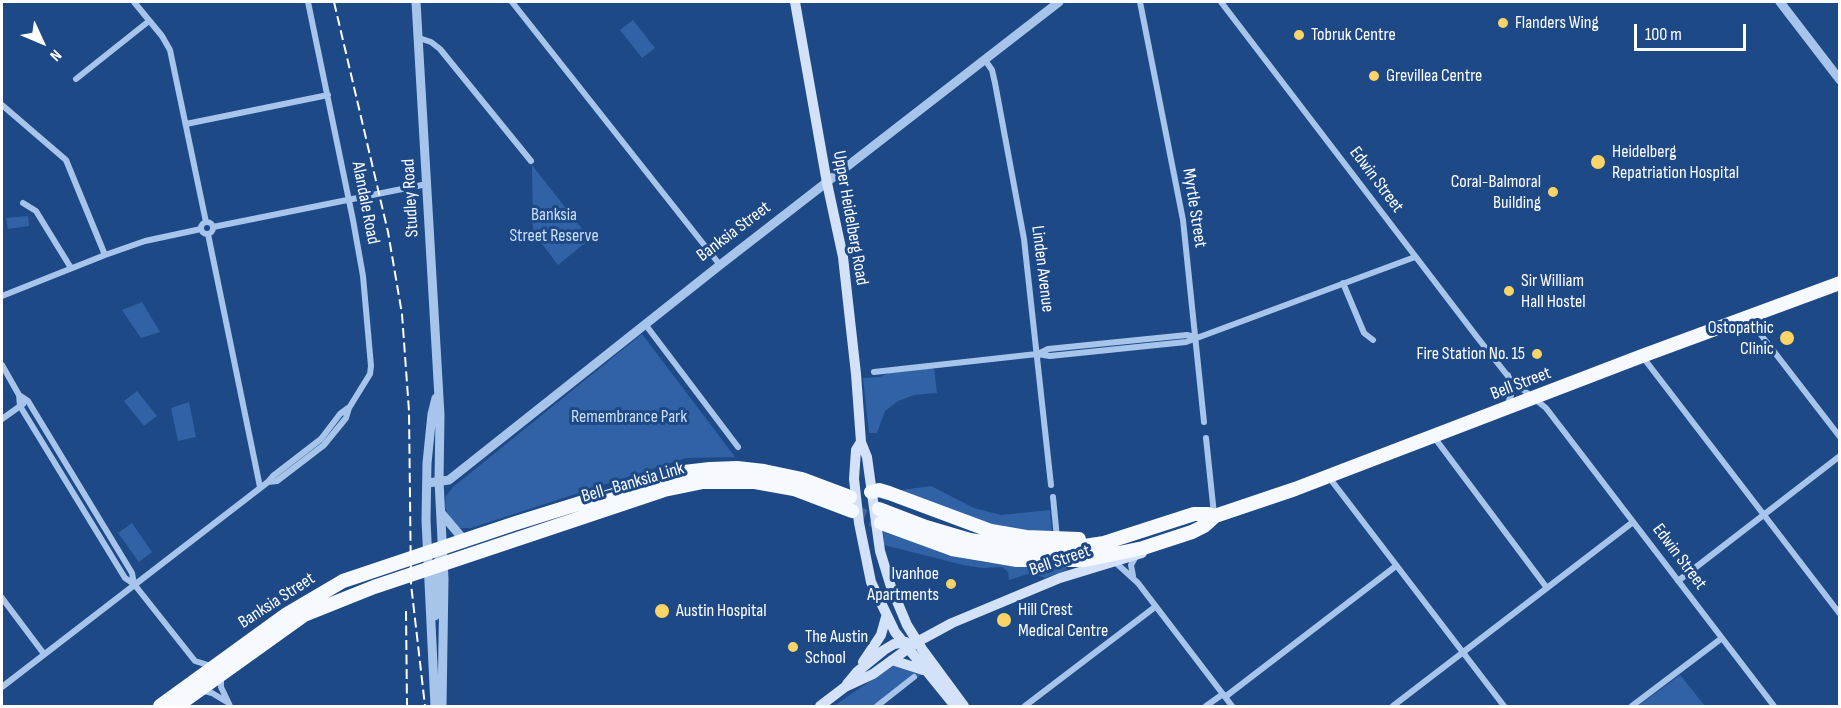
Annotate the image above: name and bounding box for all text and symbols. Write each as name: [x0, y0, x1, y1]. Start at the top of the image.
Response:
north arrow: [12, 12, 72, 72]
place label: Flanders Wing: [1515, 12, 1599, 34]
scale bar: [1637, 12, 1750, 50]
marker: Flanders Wing: [1496, 16, 1510, 30]
place label: Tobruk Centre: [1311, 24, 1396, 46]
text: 100 m: [1645, 24, 1682, 45]
marker: Tobruk Centre: [1292, 28, 1306, 42]
text: N: [46, 45, 65, 65]
place label: Grevillea Centre: [1386, 65, 1482, 87]
marker: Grevillea Centre: [1367, 69, 1381, 83]
place label: Heidelberg Repatriation Hospital: [1612, 141, 1739, 184]
street label: Edwin Street: [1344, 143, 1408, 217]
street label: Upper Heidelberg Road: [828, 149, 872, 287]
marker: Heidelberg Repatriation Hospital: [1589, 153, 1607, 171]
street label: Studley Road: [398, 158, 424, 238]
street label: Alandale Road: [346, 160, 384, 246]
street label: Myrtle Street: [1177, 167, 1211, 249]
place label: Coral-Balmoral Building: [1451, 171, 1541, 213]
marker: Coral-Balmoral Building: [1546, 185, 1560, 199]
street label: Banksia Street: [693, 197, 775, 267]
park label: Banksia Street Reserve: [509, 204, 599, 246]
street label: Linden Avenue: [1026, 224, 1058, 314]
place label: Sir William Hall Hostel: [1521, 270, 1586, 312]
marker: Sir William Hall Hostel: [1502, 284, 1516, 298]
place label: Ostopathic Clinic: [1708, 317, 1774, 360]
marker: Ostopathic Clinic: [1778, 329, 1796, 347]
place label: Fire Station No. 15: [1416, 343, 1525, 365]
marker: Fire Station No. 15: [1530, 347, 1544, 361]
street label: Bell Street: [1488, 363, 1554, 405]
park label: Remembrance Park: [571, 406, 687, 428]
street label: Bell–Banksia Link: [579, 458, 687, 508]
street label: Edwin Street: [1647, 520, 1711, 594]
street label: Bell Street: [1027, 541, 1093, 581]
place label: Ivanhoe Apartments: [867, 563, 939, 606]
street label: Banksia Street: [235, 568, 319, 634]
marker: Ivanhoe Apartments: [944, 577, 958, 591]
place label: Hill Crest Medical Centre: [1018, 599, 1108, 642]
place label: Austin Hospital: [676, 600, 767, 622]
marker: Austin Hospital: [653, 602, 671, 620]
marker: Hill Crest Medical Centre: [995, 611, 1013, 629]
place label: The Austin School: [805, 626, 868, 668]
marker: The Austin School: [786, 640, 800, 654]

